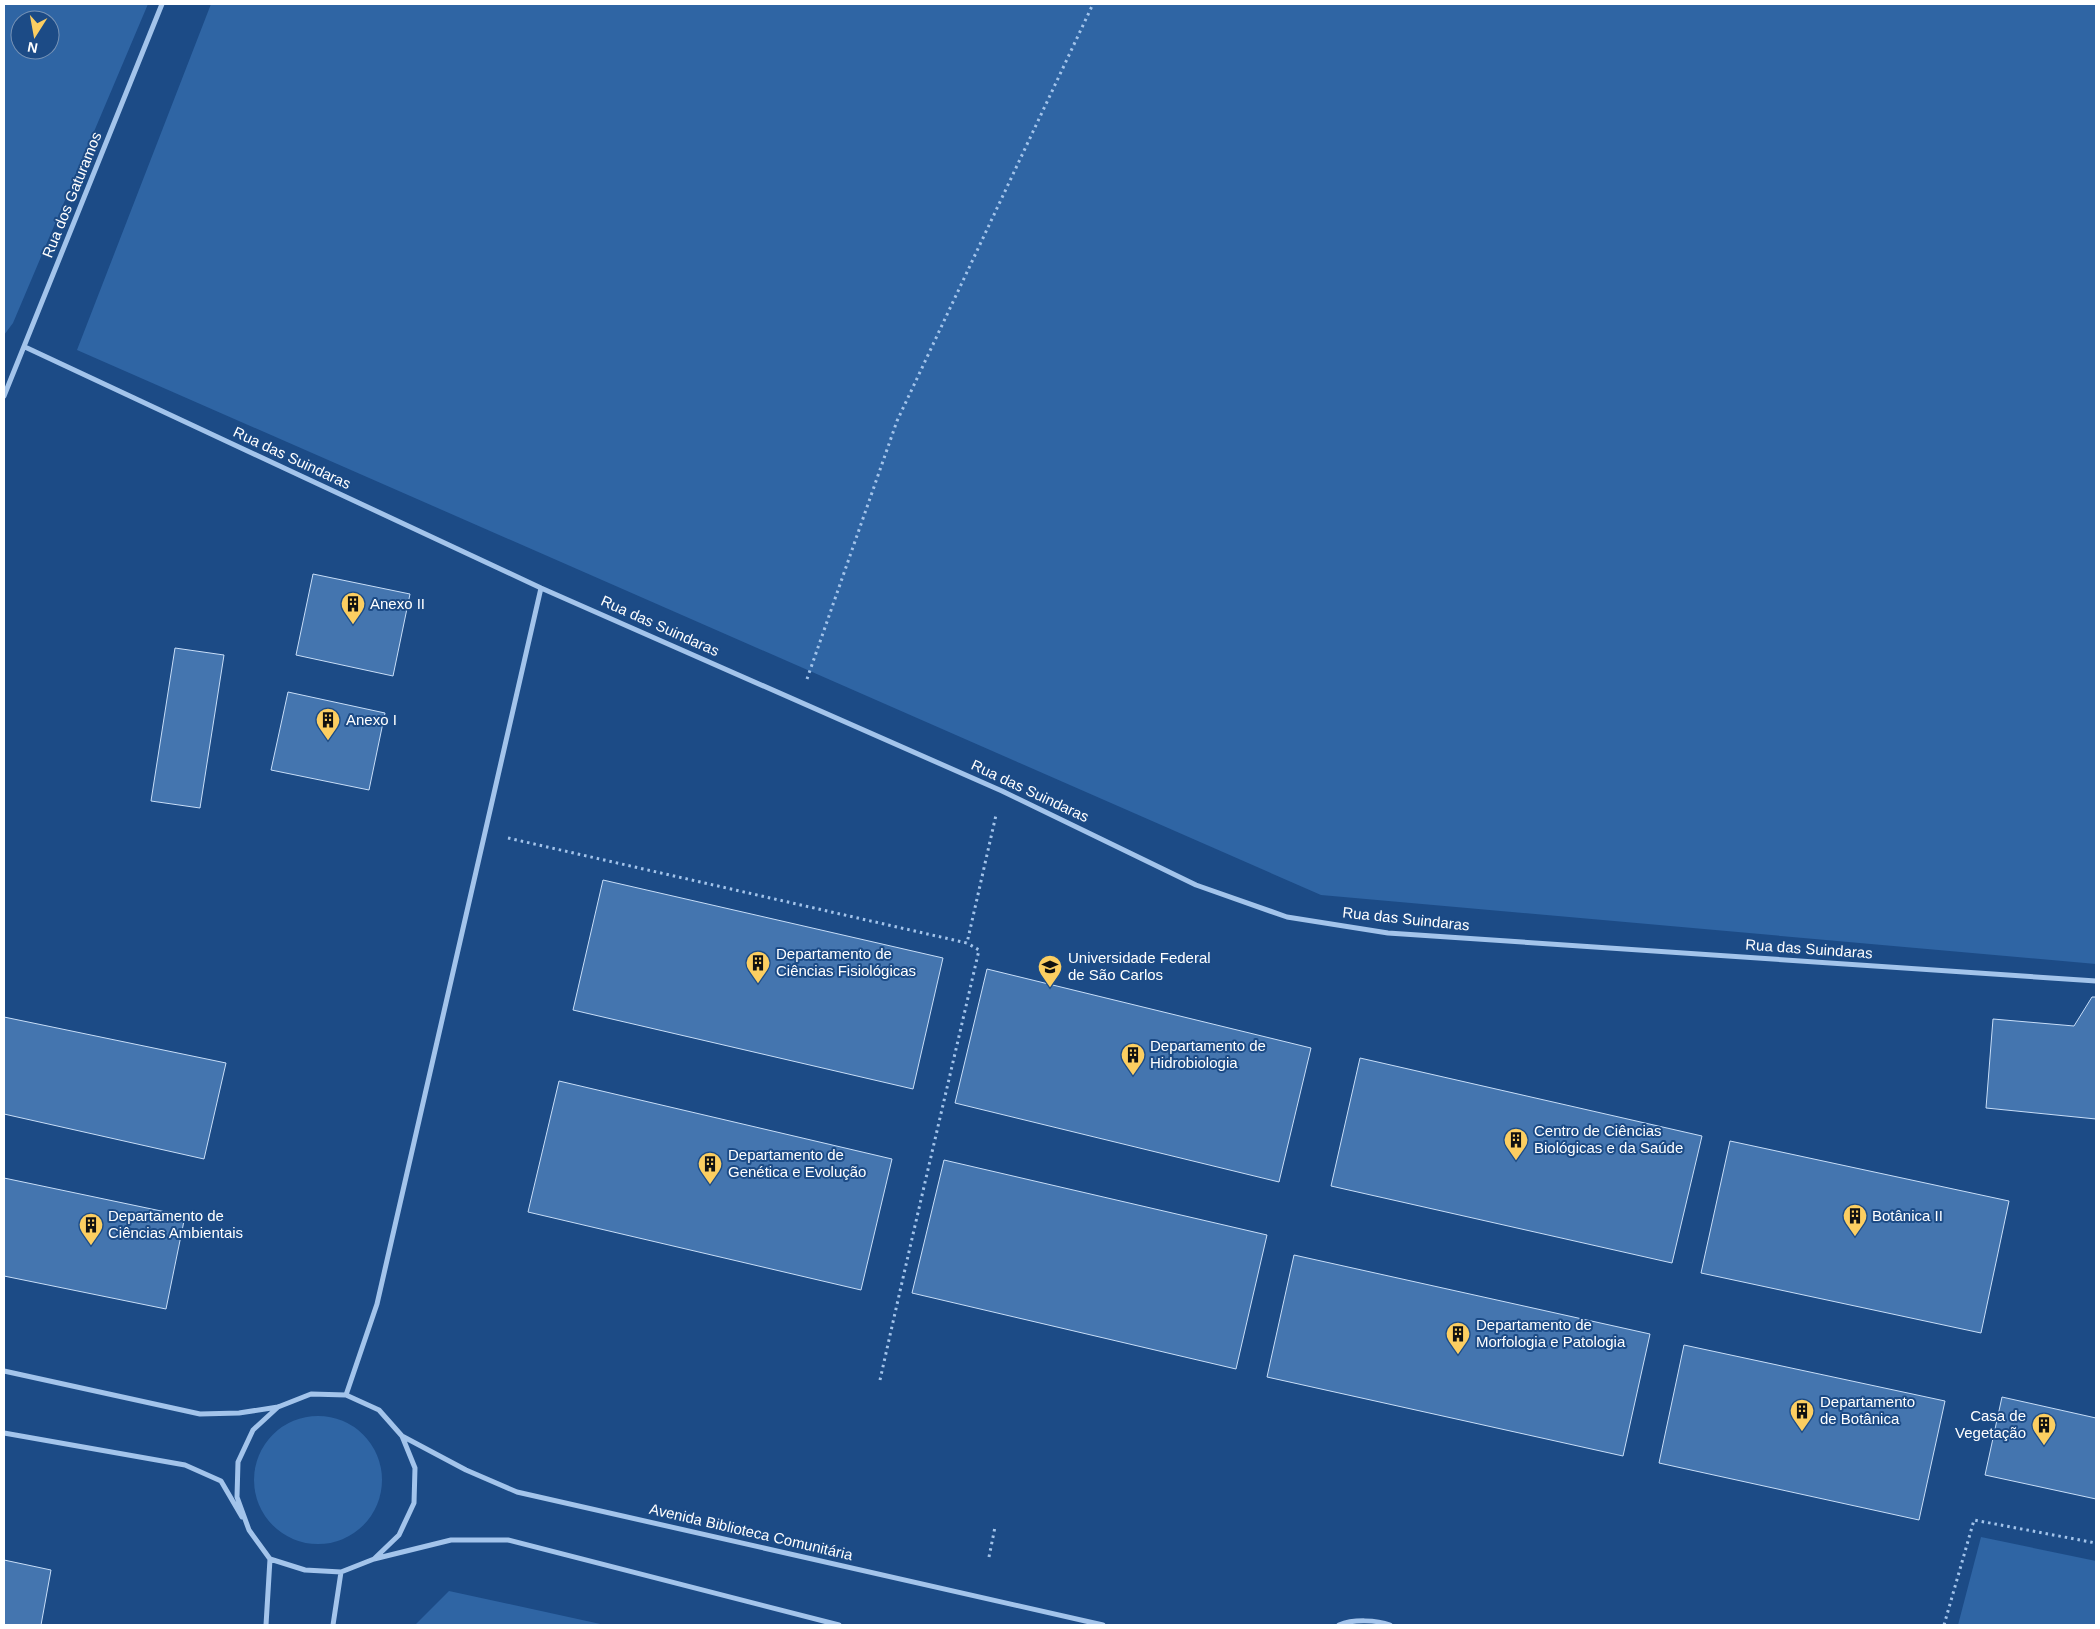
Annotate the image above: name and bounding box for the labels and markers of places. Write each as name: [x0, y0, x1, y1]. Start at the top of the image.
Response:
building icon: Anexo II: [340, 591, 366, 625]
place label: Anexo II: [370, 595, 425, 612]
building icon: Anexo I: [315, 707, 341, 741]
place label: Anexo I: [346, 711, 397, 728]
place label: Departamento de Ciências Fisiológicas: [776, 945, 916, 979]
place label: Universidade Federal de São Carlos: [1068, 949, 1211, 983]
building icon: Departamento de Ciências Fisiológicas: [745, 950, 771, 984]
school or university icon: Universidade Federal de São Carlos: [1037, 954, 1063, 988]
place label: Departamento de Hidrobiologia: [1150, 1037, 1266, 1071]
building icon: Departamento de Hidrobiologia: [1120, 1042, 1146, 1076]
place label: Centro de Ciências Biológicas e da Saúde: [1534, 1122, 1683, 1156]
building icon: Centro de Ciências Biológicas e da Saúde: [1503, 1127, 1529, 1161]
place label: Departamento de Genética e Evolução: [728, 1146, 866, 1180]
building icon: Departamento de Genética e Evolução: [697, 1151, 723, 1185]
building icon: Botânica II: [1842, 1203, 1868, 1237]
place label: Departamento de Ciências Ambientais: [108, 1207, 243, 1241]
place label: Botânica II: [1872, 1207, 1943, 1224]
building icon: Departamento de Ciências Ambientais: [78, 1212, 104, 1246]
place label: Departamento de Morfologia e Patologia: [1476, 1316, 1626, 1350]
building icon: Departamento de Morfologia e Patologia: [1445, 1321, 1471, 1355]
place label: Departamento de Botânica: [1820, 1393, 1915, 1427]
building icon: Departamento de Botânica: [1789, 1398, 1815, 1432]
place label: Casa de Vegetação: [1955, 1407, 2026, 1441]
building icon: Casa de Vegetação: [2031, 1412, 2057, 1446]

